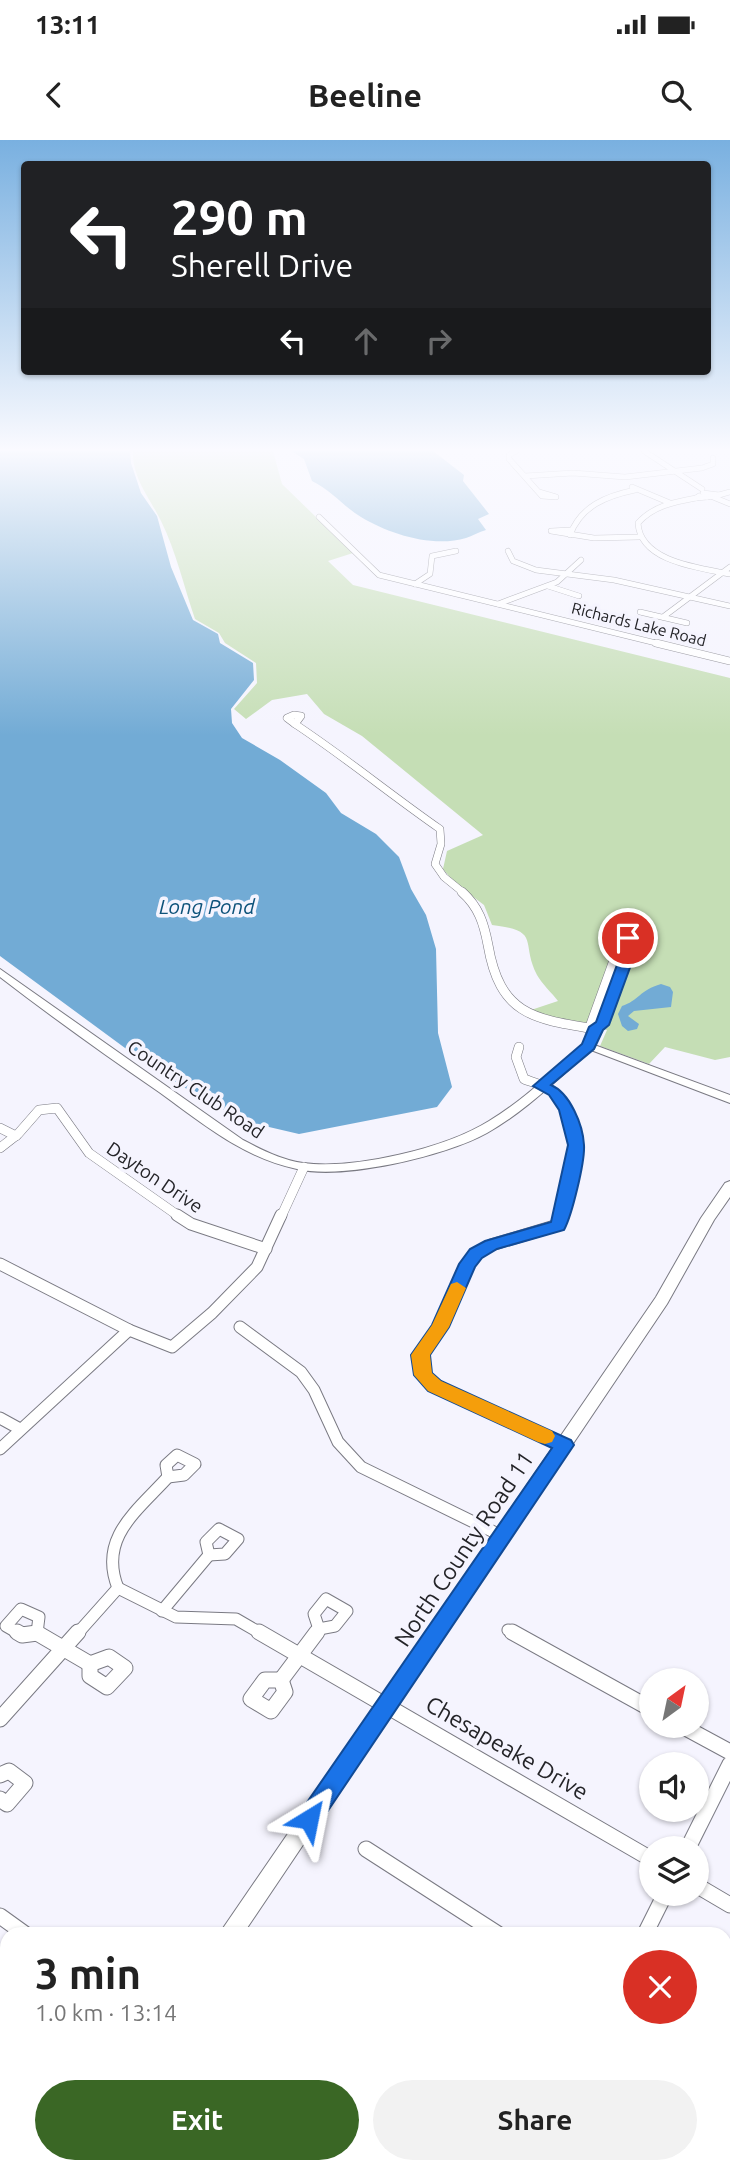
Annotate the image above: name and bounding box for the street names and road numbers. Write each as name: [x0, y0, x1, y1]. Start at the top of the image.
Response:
street label: Richards Lake Road: [570, 599, 708, 649]
street label: Country Club Road: [124, 1035, 268, 1143]
street label: Dayton Drive: [103, 1137, 207, 1217]
street label: North County Road 11: [389, 1447, 538, 1651]
street label: Chesapeake Drive: [422, 1691, 593, 1804]

